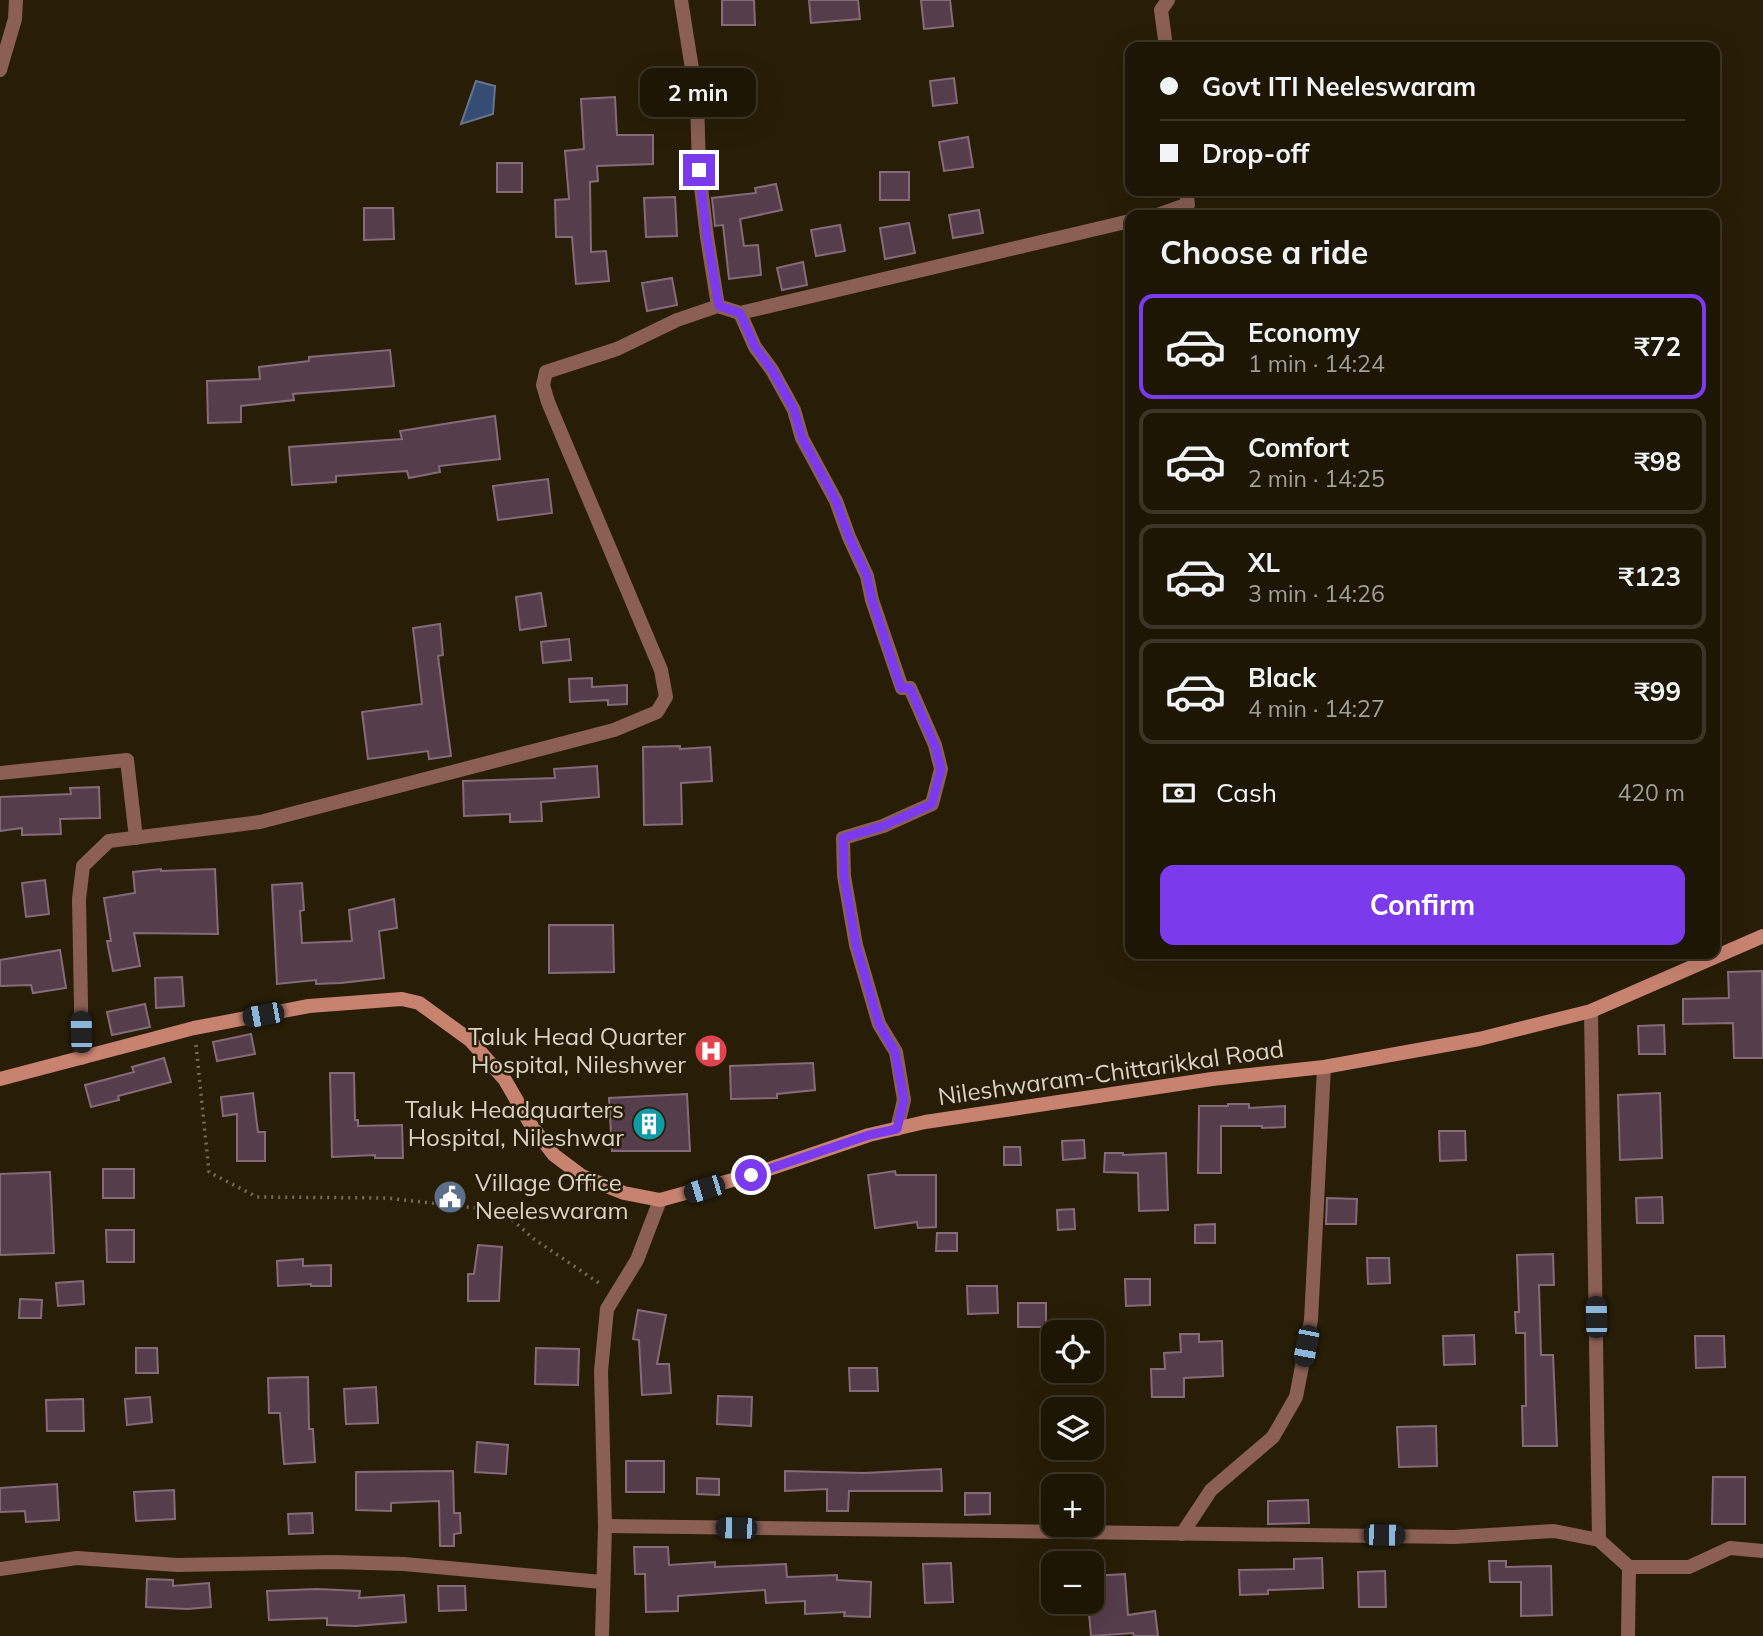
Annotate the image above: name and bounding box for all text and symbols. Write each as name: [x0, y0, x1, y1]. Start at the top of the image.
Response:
callout: 2 min: [641, 68, 757, 118]
text: Govt ITI Neeleswaram: [1202, 70, 1476, 103]
text: 2 min: [668, 78, 728, 107]
text: Drop-off: [1202, 137, 1309, 170]
route end: [683, 154, 715, 186]
text: Choose a ride: [1160, 232, 1368, 272]
icon: car: [1164, 315, 1227, 378]
text: Economy: [1248, 316, 1360, 349]
text: ₹72: [1634, 330, 1681, 363]
text: 1 min · 14:24: [1248, 349, 1385, 378]
icon: car: [1164, 430, 1227, 493]
text: Comfort: [1248, 431, 1349, 464]
text: ₹98: [1634, 445, 1681, 478]
text: 2 min · 14:25: [1248, 464, 1385, 493]
icon: car: [1164, 545, 1227, 608]
text: XL: [1248, 546, 1280, 579]
text: ₹123: [1619, 560, 1681, 593]
text: 3 min · 14:26: [1248, 579, 1385, 608]
icon: car: [1164, 660, 1227, 723]
text: Black: [1248, 661, 1316, 694]
text: ₹99: [1634, 675, 1681, 708]
text: 4 min · 14:27: [1248, 694, 1385, 723]
icon: cash: [1160, 774, 1198, 812]
text: Cash: [1216, 776, 1277, 809]
text: 420 m: [1617, 778, 1685, 807]
button: Confirm: [1160, 865, 1685, 945]
car: [241, 1001, 286, 1029]
car: [71, 1011, 92, 1053]
place label: Taluk Head Quarter Hospital, Nileshwer: [468, 1021, 686, 1079]
hospital icon: Taluk Head Quarter Hospital, Nileshwer: [692, 1032, 730, 1070]
street label: Nileshwaram-Chittarikkal Road: [936, 1033, 1286, 1111]
place label: Taluk Headquarters Hospital, Nileshwar: [405, 1094, 624, 1152]
building icon: Taluk Headquarters Hospital, Nileshwar: [630, 1105, 668, 1143]
route start: [735, 1159, 767, 1191]
place label: Village Office Neeleswaram: [475, 1167, 629, 1225]
car: [681, 1173, 728, 1205]
public building icon: Village Office Neeleswaram: [431, 1178, 469, 1216]
car: [1586, 1296, 1607, 1338]
map controls: [1041, 1320, 1104, 1614]
button: locate: [1041, 1320, 1104, 1383]
car: [1292, 1323, 1321, 1369]
button: layers: [1041, 1397, 1104, 1460]
button: +: [1041, 1474, 1104, 1537]
car: [715, 1517, 758, 1539]
car: [1363, 1524, 1406, 1546]
button: −: [1041, 1551, 1104, 1614]

